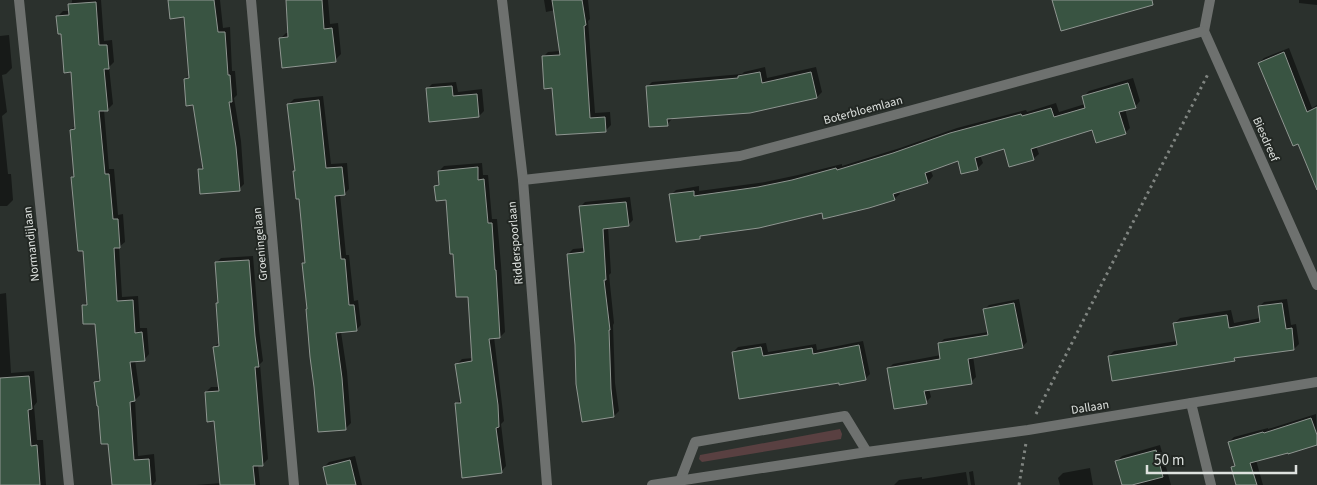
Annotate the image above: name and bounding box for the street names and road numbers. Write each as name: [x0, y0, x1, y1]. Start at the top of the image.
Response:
street label: Boterbloemlaan: [822, 92, 905, 129]
street label: Biesdreef: [1248, 114, 1283, 165]
street label: Ridderspoorlaan: [503, 200, 528, 285]
street label: Normandijlaan: [19, 206, 44, 282]
street label: Groeningelaan: [249, 207, 272, 281]
street label: Dallaan: [1070, 396, 1110, 419]

